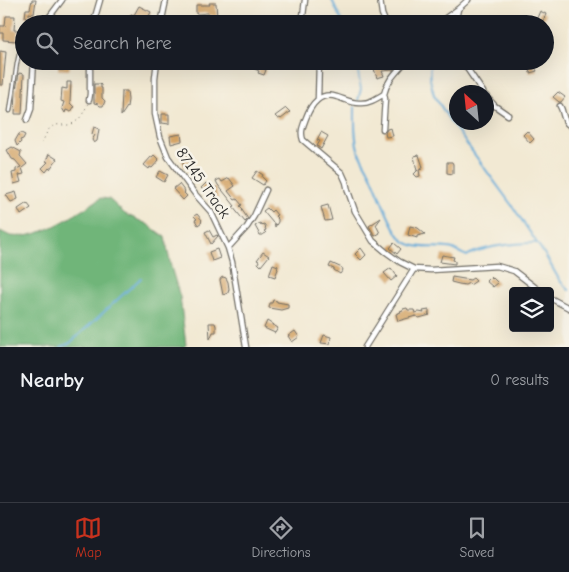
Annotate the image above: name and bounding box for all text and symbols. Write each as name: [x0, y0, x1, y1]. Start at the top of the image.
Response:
search box: [15, 15, 554, 70]
icon: search: [33, 29, 61, 57]
text: Search here: [73, 32, 172, 54]
north arrow: [449, 85, 494, 130]
street label: 87145 Track: [172, 144, 234, 222]
map controls: [509, 287, 554, 332]
button: layers: [509, 287, 554, 332]
text: Nearby: [20, 368, 84, 392]
text: 0 results: [490, 371, 549, 389]
tab: Map: [74, 514, 102, 561]
tab: Directions: [251, 514, 311, 561]
tab: Saved: [460, 514, 495, 561]

